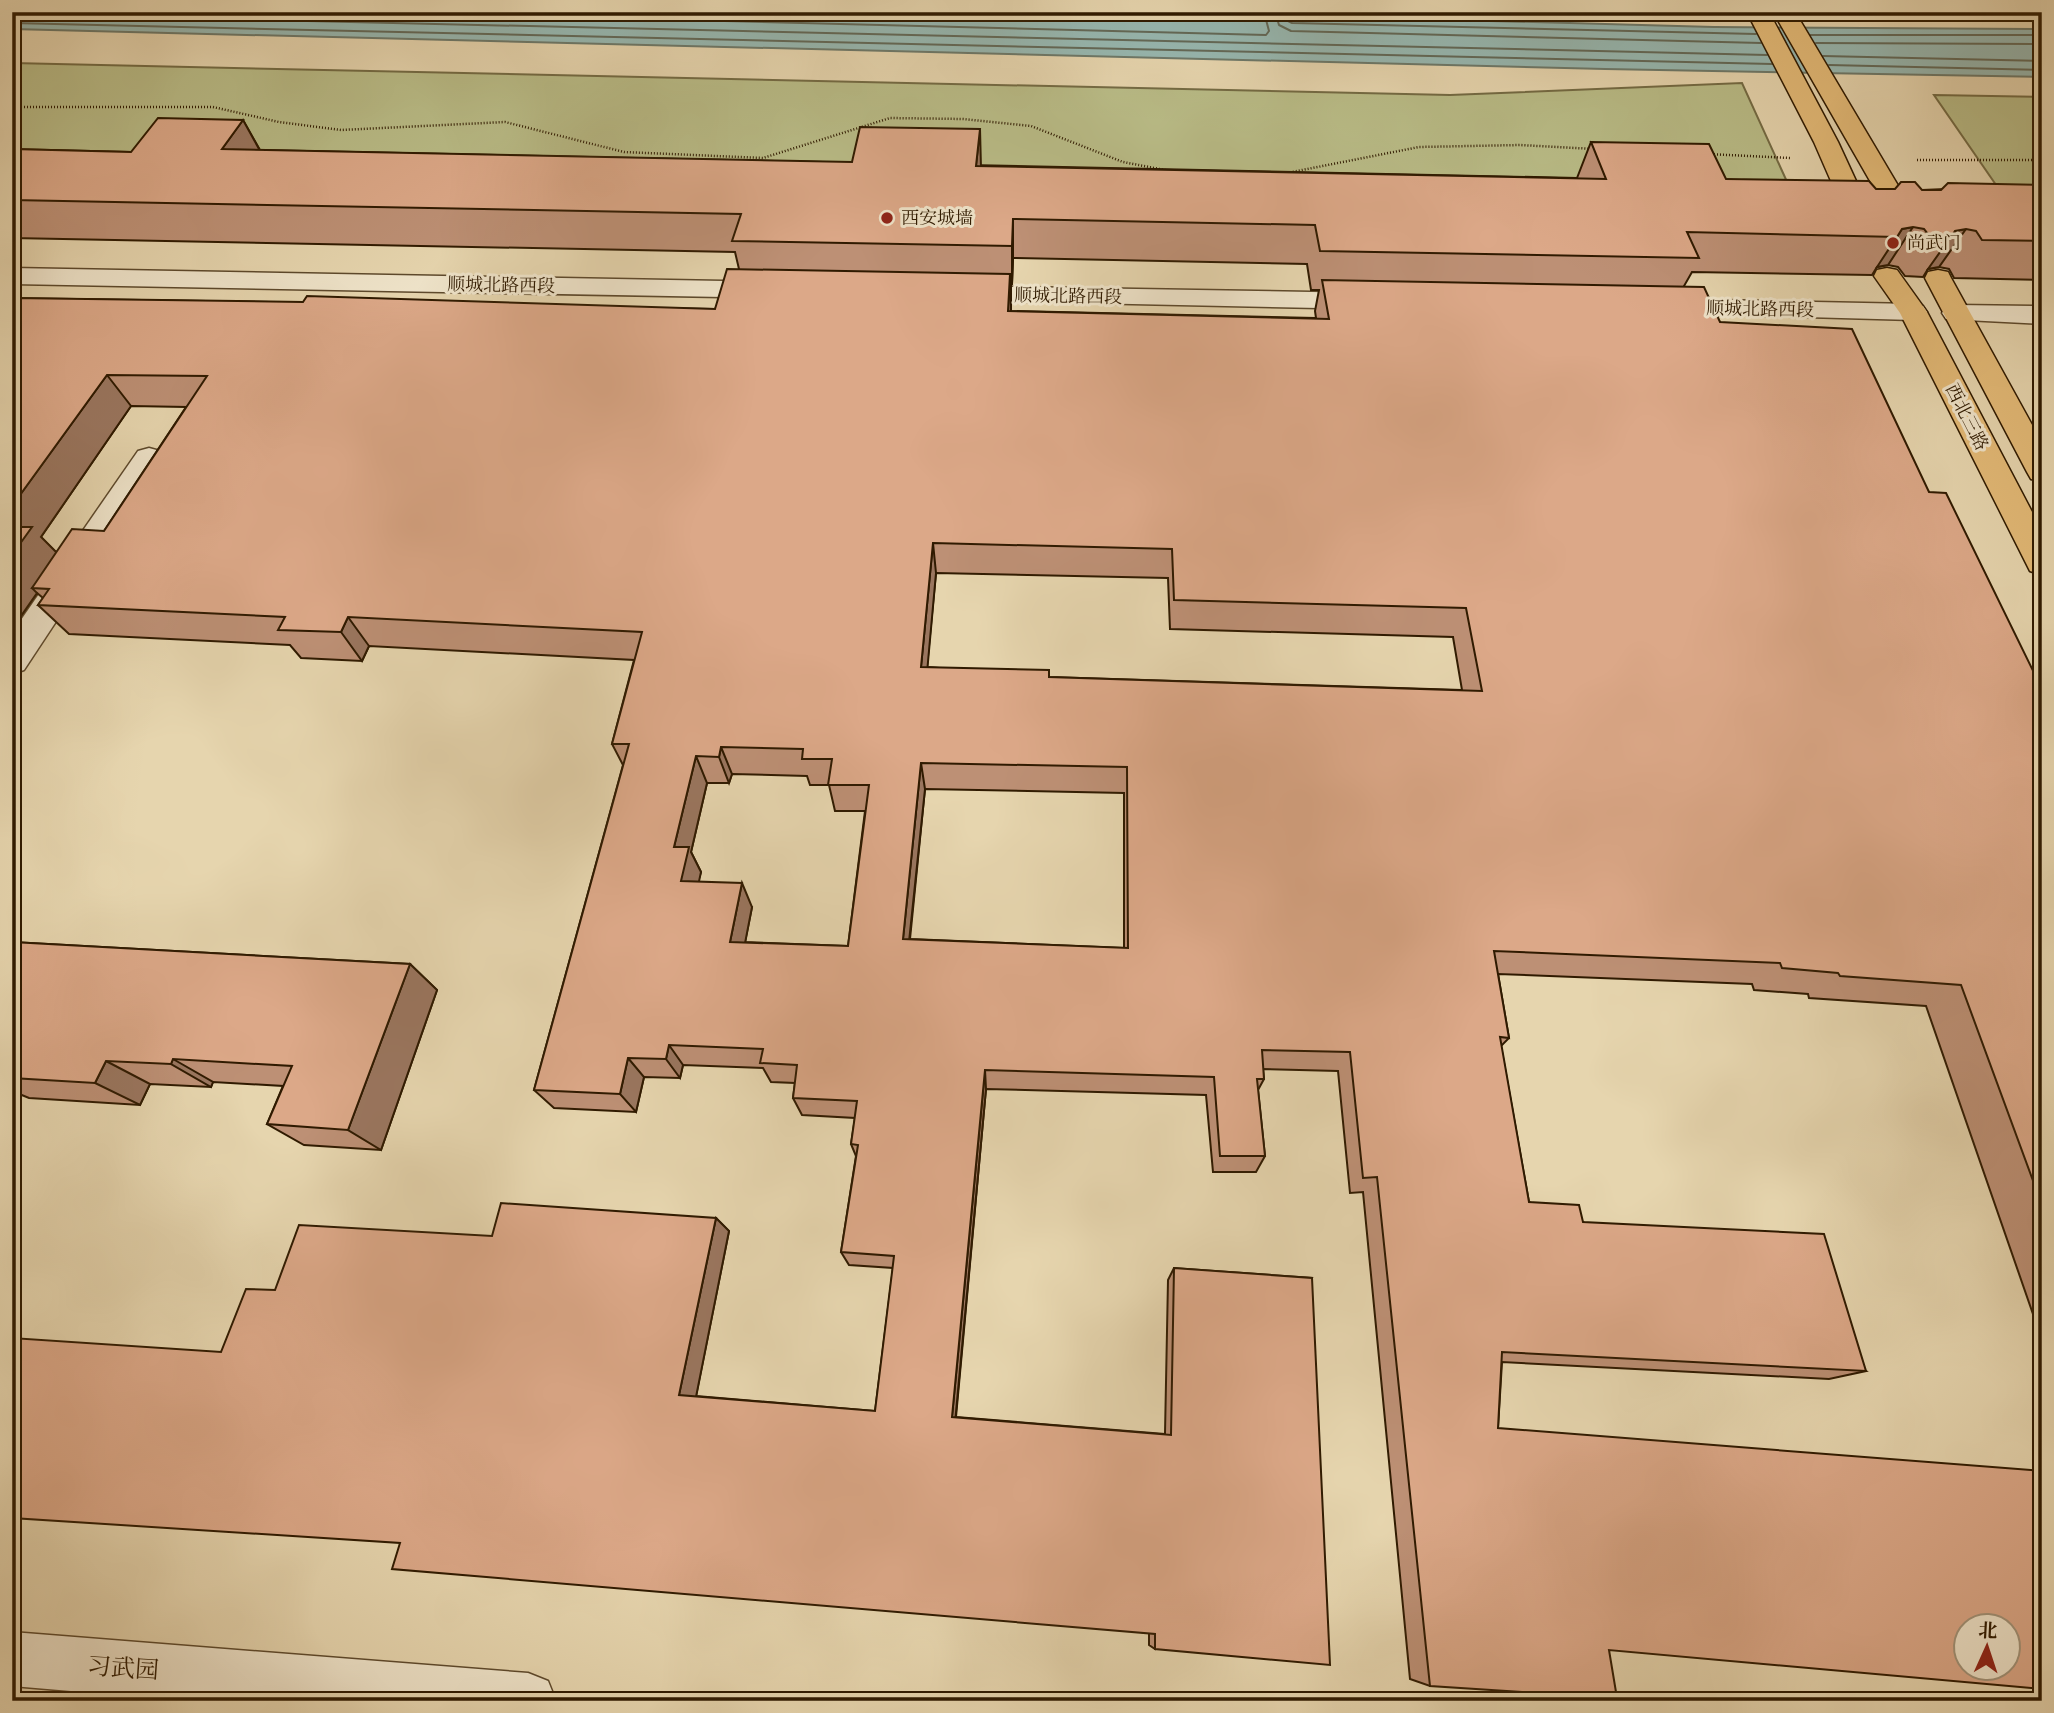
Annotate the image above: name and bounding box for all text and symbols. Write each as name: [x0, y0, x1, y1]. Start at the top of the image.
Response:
place label: 西安城墙: [901, 207, 973, 232]
marker: 西安城墙: [879, 210, 895, 226]
place label: 尚武门: [1907, 232, 1961, 257]
marker: 尚武门: [1885, 235, 1901, 251]
street label: 顺城北路西段: [447, 273, 555, 300]
street label: 顺城北路西段: [1014, 284, 1122, 311]
street label: 顺城北路西段: [1706, 297, 1814, 324]
street label: 西北三路: [1938, 380, 1993, 455]
north arrow: [1952, 1612, 2022, 1682]
text: 北: [1978, 1619, 1998, 1646]
street label: 习武园: [86, 1651, 160, 1689]

